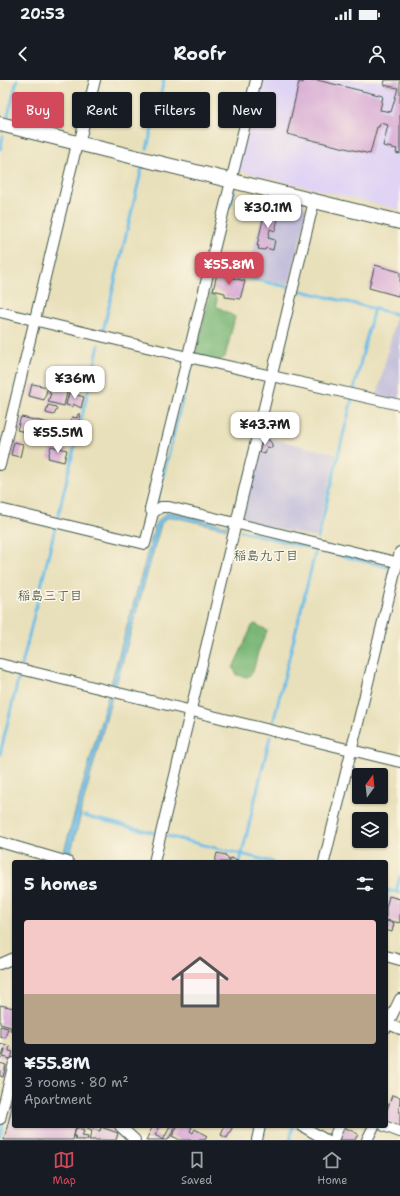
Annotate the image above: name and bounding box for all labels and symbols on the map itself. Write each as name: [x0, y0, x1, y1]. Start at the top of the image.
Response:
pin: ¥30.1M: [235, 195, 301, 229]
pin: ¥55.8M: [196, 252, 262, 286]
pin: ¥36M: [51, 366, 99, 400]
pin: ¥43.7M: [232, 412, 298, 446]
pin: ¥55.5M: [25, 420, 91, 454]
district label: 稲島九丁目: [233, 547, 299, 564]
district label: 稲島三丁目: [17, 587, 83, 604]
north arrow: [352, 768, 388, 804]

